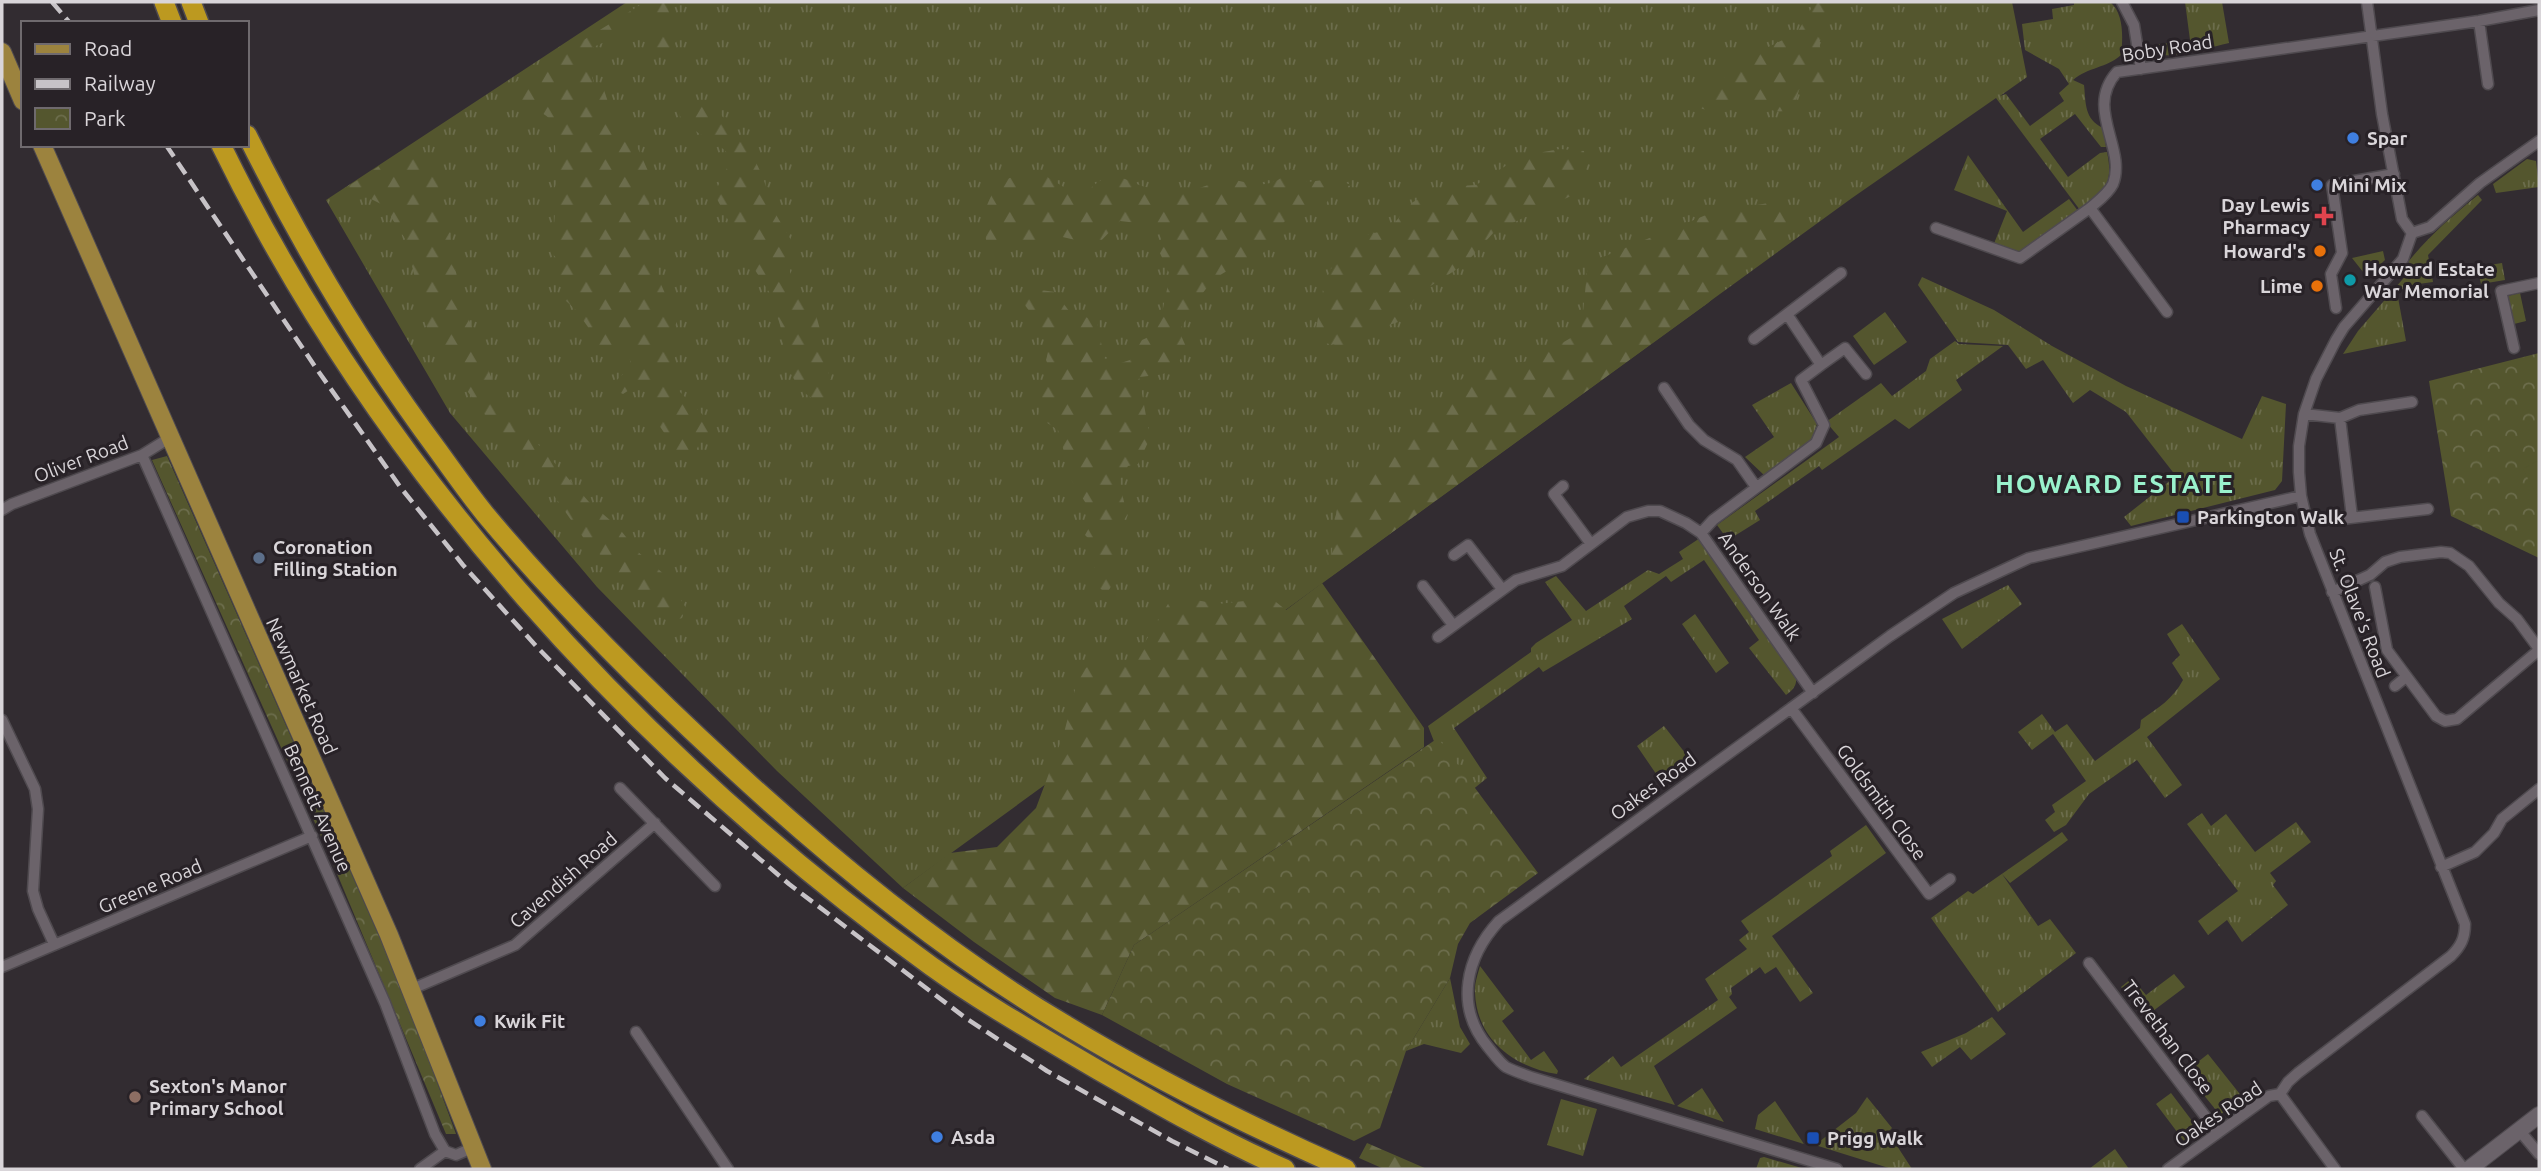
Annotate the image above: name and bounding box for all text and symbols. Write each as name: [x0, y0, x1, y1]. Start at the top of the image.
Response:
legend: [21, 21, 248, 147]
street label: Boby Road: [2120, 30, 2214, 66]
text: Road: [84, 36, 132, 60]
text: Railway: [84, 71, 156, 95]
text: Park: [84, 106, 126, 130]
place label: Spar: [2367, 127, 2407, 149]
marker: Spar: [2345, 130, 2361, 146]
place label: Mini Mix: [2331, 174, 2407, 196]
marker: Mini Mix: [2309, 177, 2325, 193]
place label: Day Lewis Pharmacy: [2221, 194, 2310, 238]
marker: Day Lewis Pharmacy: [2316, 208, 2332, 224]
place label: Howard's: [2223, 240, 2306, 262]
marker: Howard's: [2312, 243, 2328, 259]
place label: Howard Estate War Memorial: [2364, 258, 2495, 302]
marker: Howard Estate War Memorial: [2342, 272, 2358, 288]
place label: Lime: [2260, 275, 2303, 297]
marker: Lime: [2309, 278, 2325, 294]
street label: Oliver Road: [31, 431, 131, 487]
district label: HOWARD ESTATE: [1995, 469, 2235, 498]
place label: Parkington Walk: [2197, 506, 2345, 528]
marker: Parkington Walk: [2175, 509, 2191, 525]
street label: Anderson Walk: [1714, 527, 1806, 645]
place label: Coronation Filling Station: [273, 536, 398, 580]
street label: St. Olave's Road: [2325, 545, 2395, 681]
marker: Coronation Filling Station: [251, 550, 267, 566]
street label: Newmarket Road: [262, 614, 342, 758]
street label: Bennett Avenue: [280, 740, 356, 876]
street label: Goldsmith Close: [1832, 740, 1932, 864]
street label: Oakes Road: [1606, 748, 1700, 824]
street label: Cavendish Road: [505, 827, 621, 933]
street label: Greene Road: [95, 854, 205, 918]
street label: Trevethan Close: [2118, 976, 2218, 1098]
place label: Kwik Fit: [494, 1010, 565, 1032]
marker: Kwik Fit: [472, 1013, 488, 1029]
place label: Sexton's Manor Primary School: [149, 1075, 287, 1119]
street label: Oakes Road: [2170, 1077, 2266, 1151]
marker: Sexton's Manor Primary School: [127, 1089, 143, 1105]
place label: Asda: [951, 1126, 995, 1148]
place label: Prigg Walk: [1827, 1127, 1923, 1149]
marker: Asda: [929, 1129, 945, 1145]
marker: Prigg Walk: [1805, 1130, 1821, 1146]

